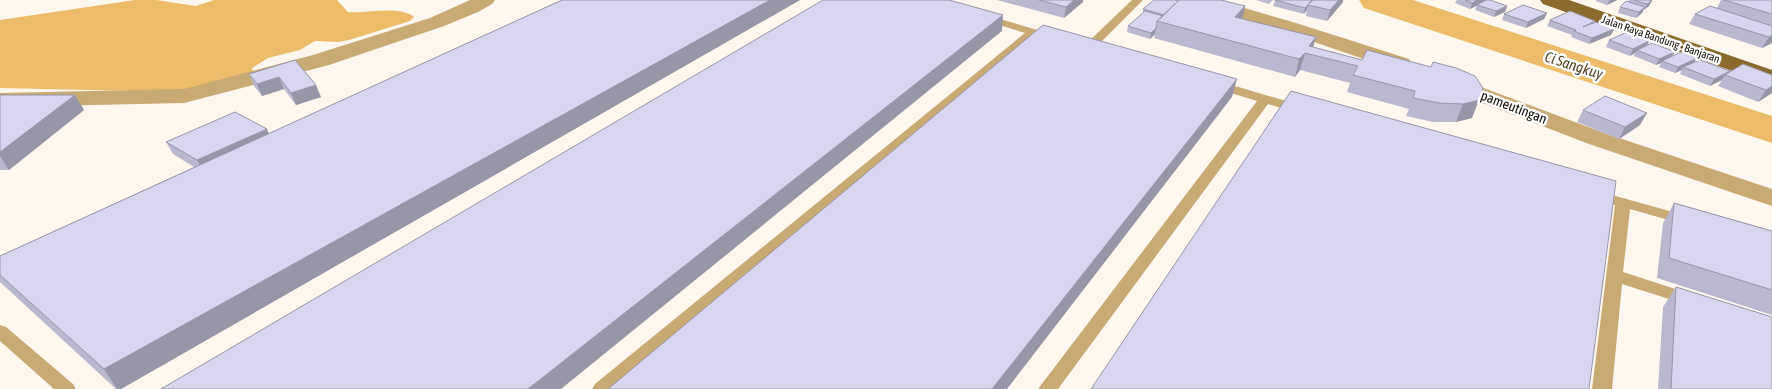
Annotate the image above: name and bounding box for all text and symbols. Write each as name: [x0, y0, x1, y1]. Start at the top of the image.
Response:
street label: Jalan Raya Bandung - Banjaran: [1600, 13, 1722, 65]
water label: Ci Sangkuy: [1543, 48, 1606, 83]
street label: pameutingan: [1479, 87, 1549, 127]

